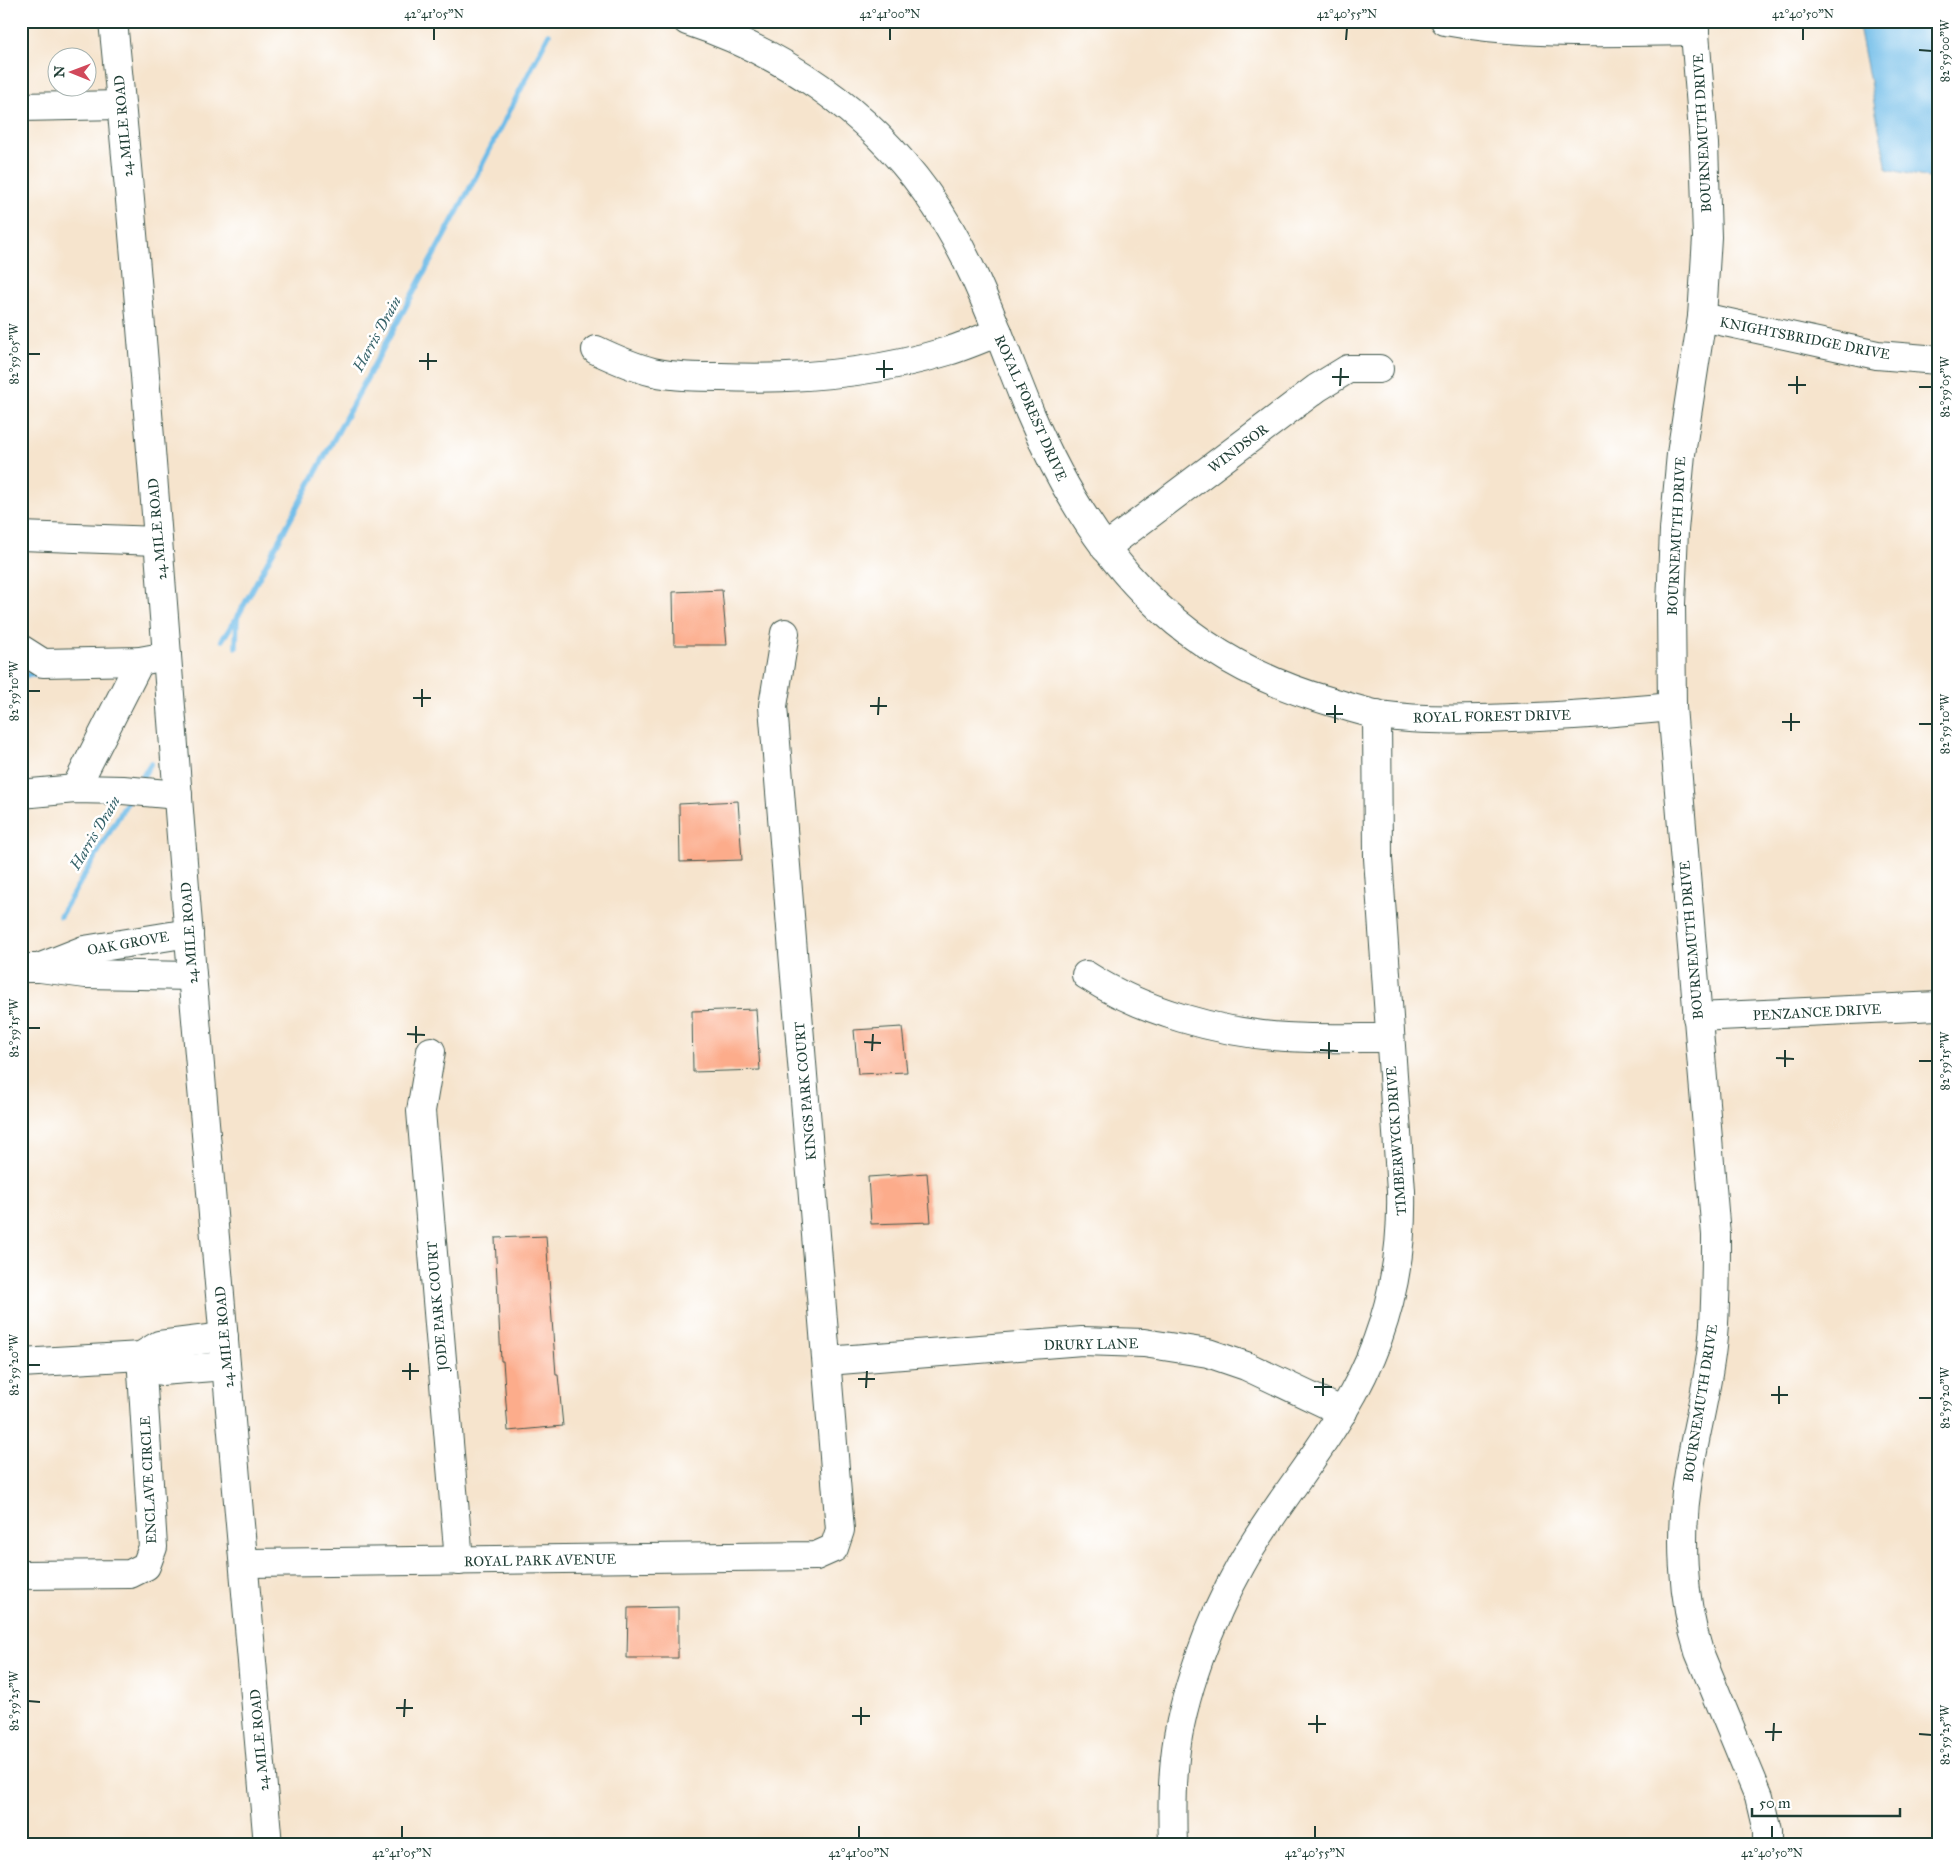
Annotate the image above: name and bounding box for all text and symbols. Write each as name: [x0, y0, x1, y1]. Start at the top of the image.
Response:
text: 42°41'05"N: [404, 7, 464, 21]
text: 42°41'00"N: [859, 7, 921, 21]
text: 42°40'55"N: [1317, 7, 1377, 21]
text: 42°40'50"N: [1772, 7, 1834, 21]
text: 82°59'00"W: [1938, 19, 1952, 82]
north arrow: [48, 48, 98, 98]
street label: BOURNEMUTH DRIVE: [1690, 53, 1715, 213]
text: N: [51, 66, 68, 78]
street label: 24 MILE ROAD: [111, 74, 136, 178]
water label: Harris Drain: [349, 293, 405, 375]
street label: KNIGHTSBRIDGE DRIVE: [1718, 314, 1892, 363]
text: 82°59'05"W: [7, 323, 21, 385]
street label: ROYAL FOREST DRIVE: [991, 333, 1070, 484]
text: 82°59'05"W: [1938, 356, 1952, 418]
street label: WINDSOR: [1205, 420, 1273, 476]
street label: BOURNEMUTH DRIVE: [1664, 456, 1689, 616]
street label: 24 MILE ROAD: [145, 477, 170, 581]
text: 82°59'10"W: [7, 660, 21, 721]
text: 82°59'10"W: [1938, 693, 1952, 754]
street label: ROYAL FOREST DRIVE: [1413, 707, 1571, 726]
water label: Harris Drain: [65, 793, 124, 874]
street label: BOURNEMUTH DRIVE: [1676, 860, 1707, 1020]
street label: 24 MILE ROAD: [177, 881, 202, 984]
street label: OAK GROVE: [86, 928, 170, 959]
text: 82°59'15"W: [7, 998, 21, 1057]
street label: PENZANCE DRIVE: [1752, 1001, 1882, 1024]
street label: KINGS PARK COURT: [791, 1020, 820, 1161]
text: 82°59'15"W: [1938, 1031, 1952, 1090]
street label: TIMBERWYCK DRIVE: [1383, 1066, 1410, 1216]
street label: JODE PARK COURT: [423, 1240, 453, 1374]
street label: 24 MILE ROAD: [212, 1285, 237, 1389]
street label: BOURNEMUTH DRIVE: [1680, 1323, 1721, 1483]
text: 82°59'20"W: [7, 1334, 21, 1396]
street label: DRURY LANE: [1043, 1335, 1139, 1354]
text: 82°59'20"W: [1938, 1367, 1952, 1429]
street label: ENCLAVE CIRCLE: [137, 1415, 160, 1544]
street label: ROYAL PARK AVENUE: [464, 1551, 616, 1570]
text: 82°59'25"W: [7, 1670, 21, 1731]
street label: 24 MILE ROAD: [247, 1688, 272, 1792]
text: 82°59'25"W: [1938, 1704, 1952, 1765]
scale bar: [1752, 1786, 1899, 1818]
text: 50 m: [1759, 1794, 1791, 1812]
text: 42°41'05"N: [372, 1846, 432, 1860]
text: 42°41'00"N: [828, 1846, 890, 1860]
text: 42°40'55"N: [1285, 1846, 1345, 1860]
text: 42°40'50"N: [1741, 1846, 1803, 1860]

